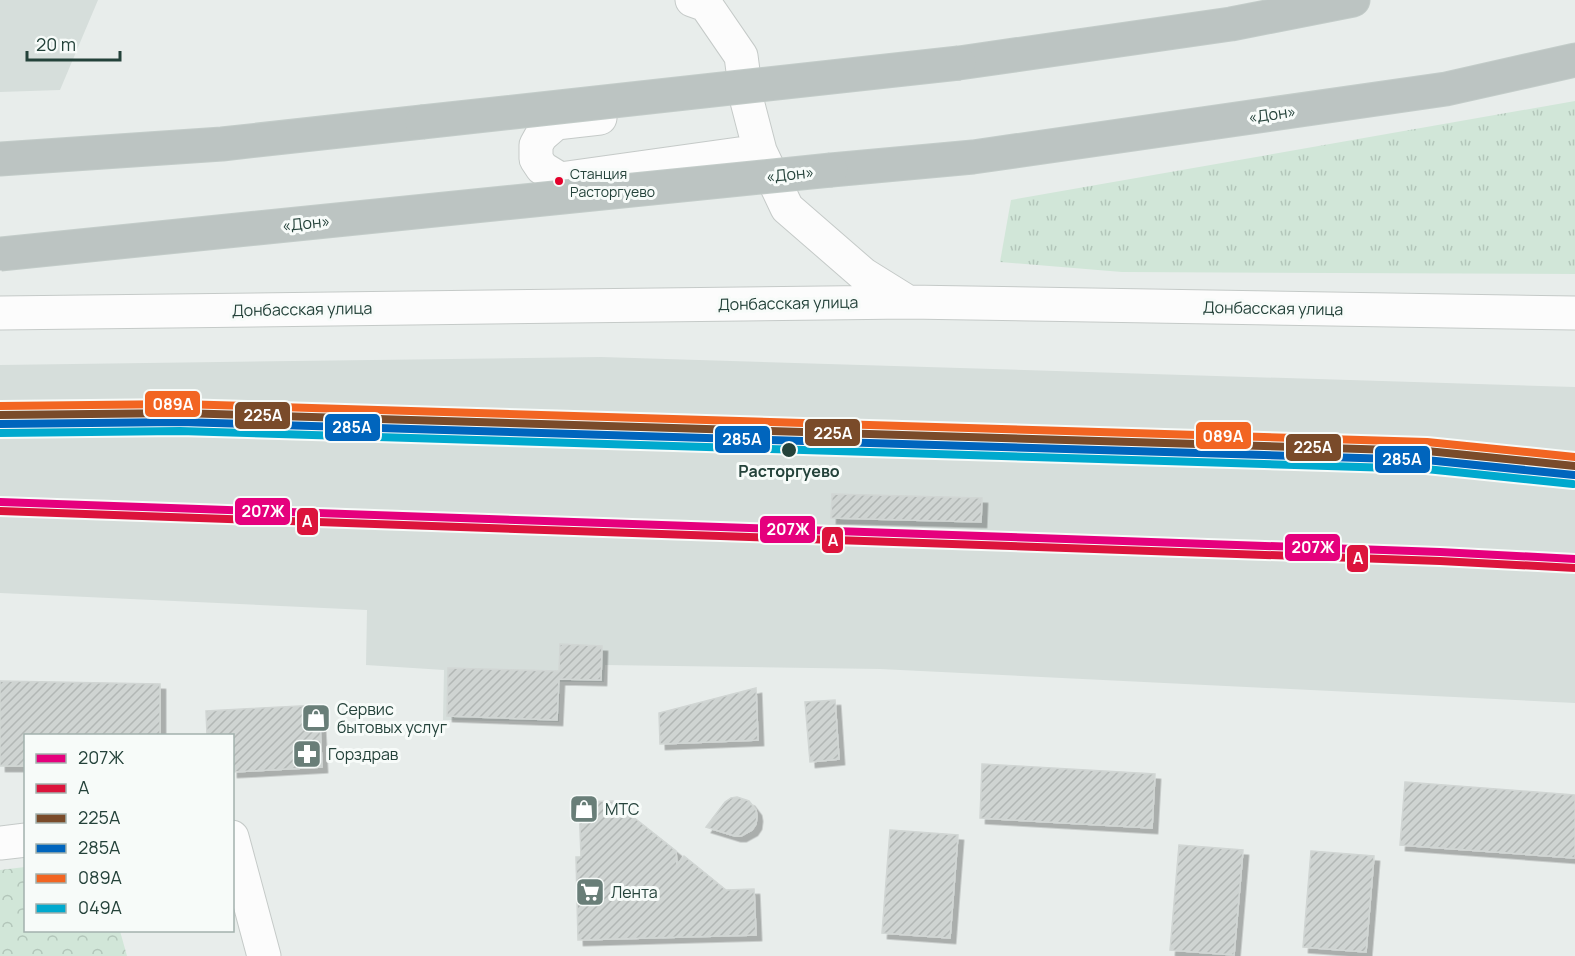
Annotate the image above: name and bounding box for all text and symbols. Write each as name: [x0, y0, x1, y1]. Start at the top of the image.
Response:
scale bar: [27, 24, 120, 62]
text: 20 m: [36, 32, 76, 56]
street label: «Дон»: [1247, 100, 1297, 128]
street label: «Дон»: [765, 161, 815, 187]
place label: Станция Расторгуево: [570, 164, 655, 201]
marker: Станция Расторгуево: [553, 175, 565, 187]
street label: «Дон»: [281, 210, 331, 236]
street label: Донбасская улица: [718, 291, 858, 315]
street label: Донбасская улица: [1203, 296, 1343, 320]
street label: Донбасская улица: [232, 297, 372, 321]
line badge: 089А: [144, 390, 201, 418]
text: 089А: [153, 393, 194, 415]
line badge: 225А: [234, 401, 291, 430]
text: 225А: [243, 404, 283, 426]
line badge: 285А: [324, 413, 381, 442]
text: 285А: [332, 416, 372, 438]
line badge: 225А: [804, 418, 861, 447]
line badge: 089А: [1195, 421, 1252, 450]
text: 225А: [813, 422, 853, 444]
line badge: 285А: [714, 425, 771, 454]
text: 089А: [1203, 425, 1244, 447]
text: 285А: [722, 428, 762, 450]
line badge: 225А: [1285, 433, 1342, 462]
text: 225А: [1293, 436, 1333, 458]
marker: Расторгуево: [780, 441, 798, 459]
line badge: 285А: [1374, 445, 1431, 474]
text: 285А: [1382, 448, 1422, 470]
place label: Расторгуево: [738, 460, 840, 482]
line badge: 207Ж: [234, 497, 291, 526]
text: 207Ж: [241, 500, 285, 522]
line badge: A: [296, 507, 319, 536]
text: A: [302, 510, 313, 532]
line badge: 207Ж: [759, 515, 816, 544]
text: 207Ж: [766, 518, 810, 540]
line badge: A: [821, 526, 844, 554]
text: A: [828, 529, 839, 551]
line badge: 207Ж: [1284, 533, 1341, 562]
text: 207Ж: [1291, 536, 1335, 558]
line badge: A: [1346, 544, 1369, 573]
text: A: [1353, 547, 1364, 569]
place label: Сервис бытовых услуг: [337, 698, 448, 738]
shop icon: Сервис бытовых услуг: [300, 702, 332, 734]
legend: [24, 734, 234, 932]
pharmacy icon: Горздрав: [291, 738, 323, 770]
place label: Горздрав: [328, 743, 399, 765]
text: 207Ж: [78, 745, 124, 769]
text: A: [78, 775, 90, 799]
shop icon: МТС: [568, 793, 600, 825]
place label: МТС: [605, 798, 639, 820]
text: 225А: [78, 805, 121, 829]
text: 285А: [78, 835, 121, 859]
text: 089А: [78, 865, 123, 889]
supermarket icon: Лента: [574, 876, 606, 908]
place label: Лента: [611, 881, 658, 903]
text: 049А: [78, 895, 123, 919]

